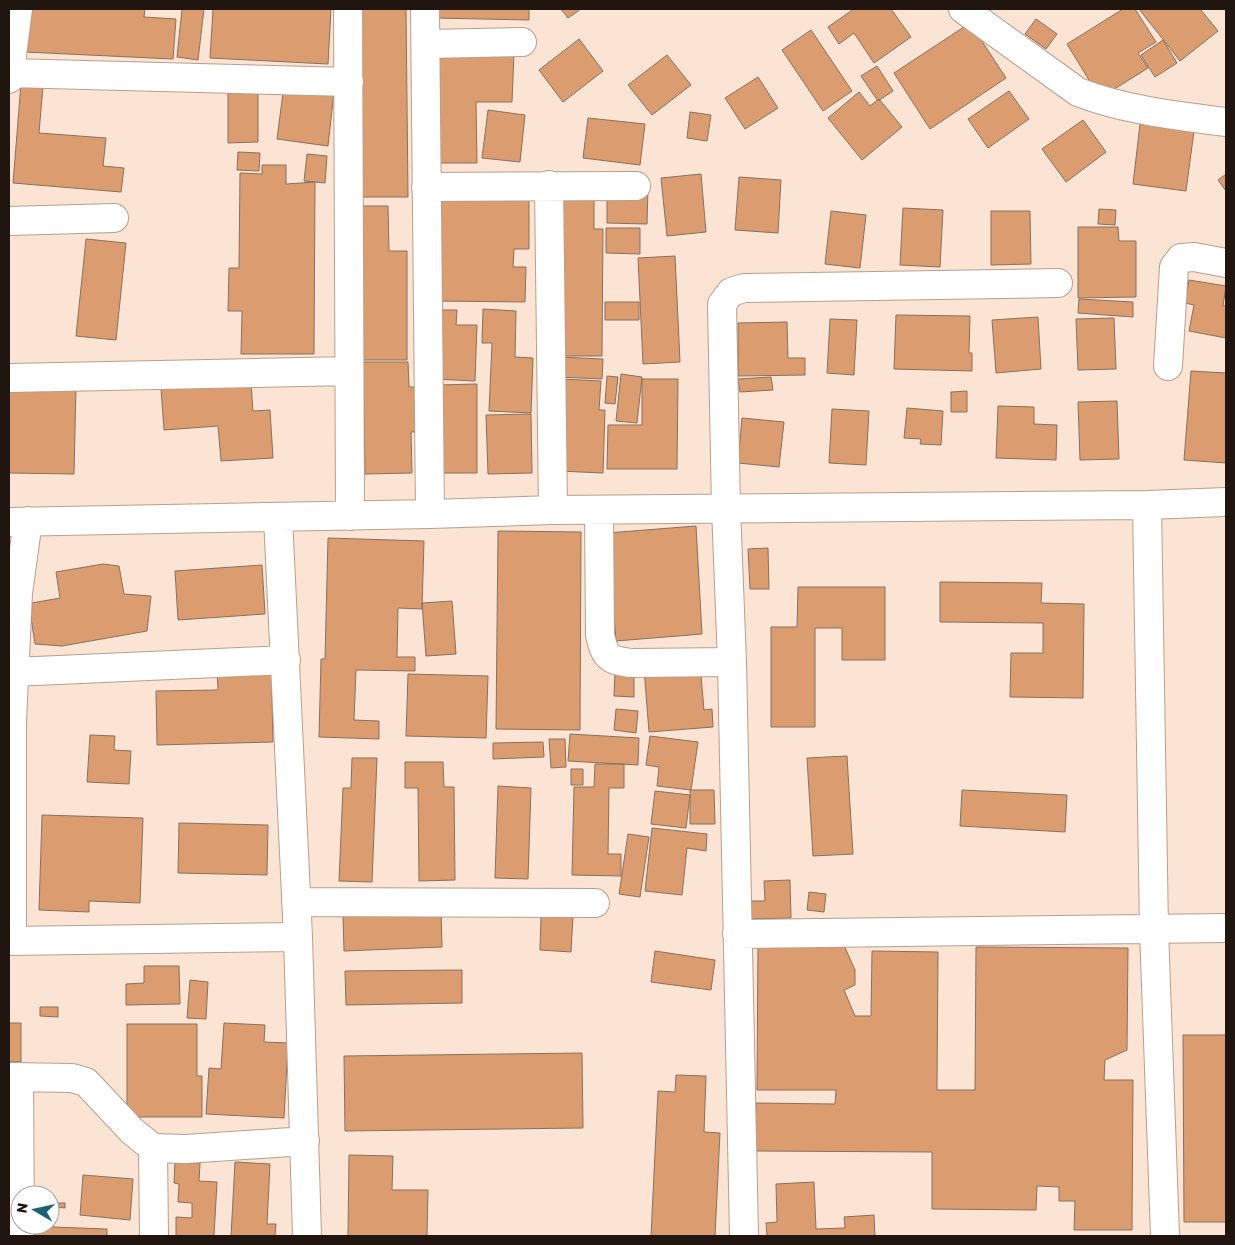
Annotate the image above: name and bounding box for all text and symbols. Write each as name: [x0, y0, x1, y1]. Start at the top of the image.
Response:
north arrow: [10, 1185, 60, 1235]
text: N: [13, 1202, 32, 1214]

